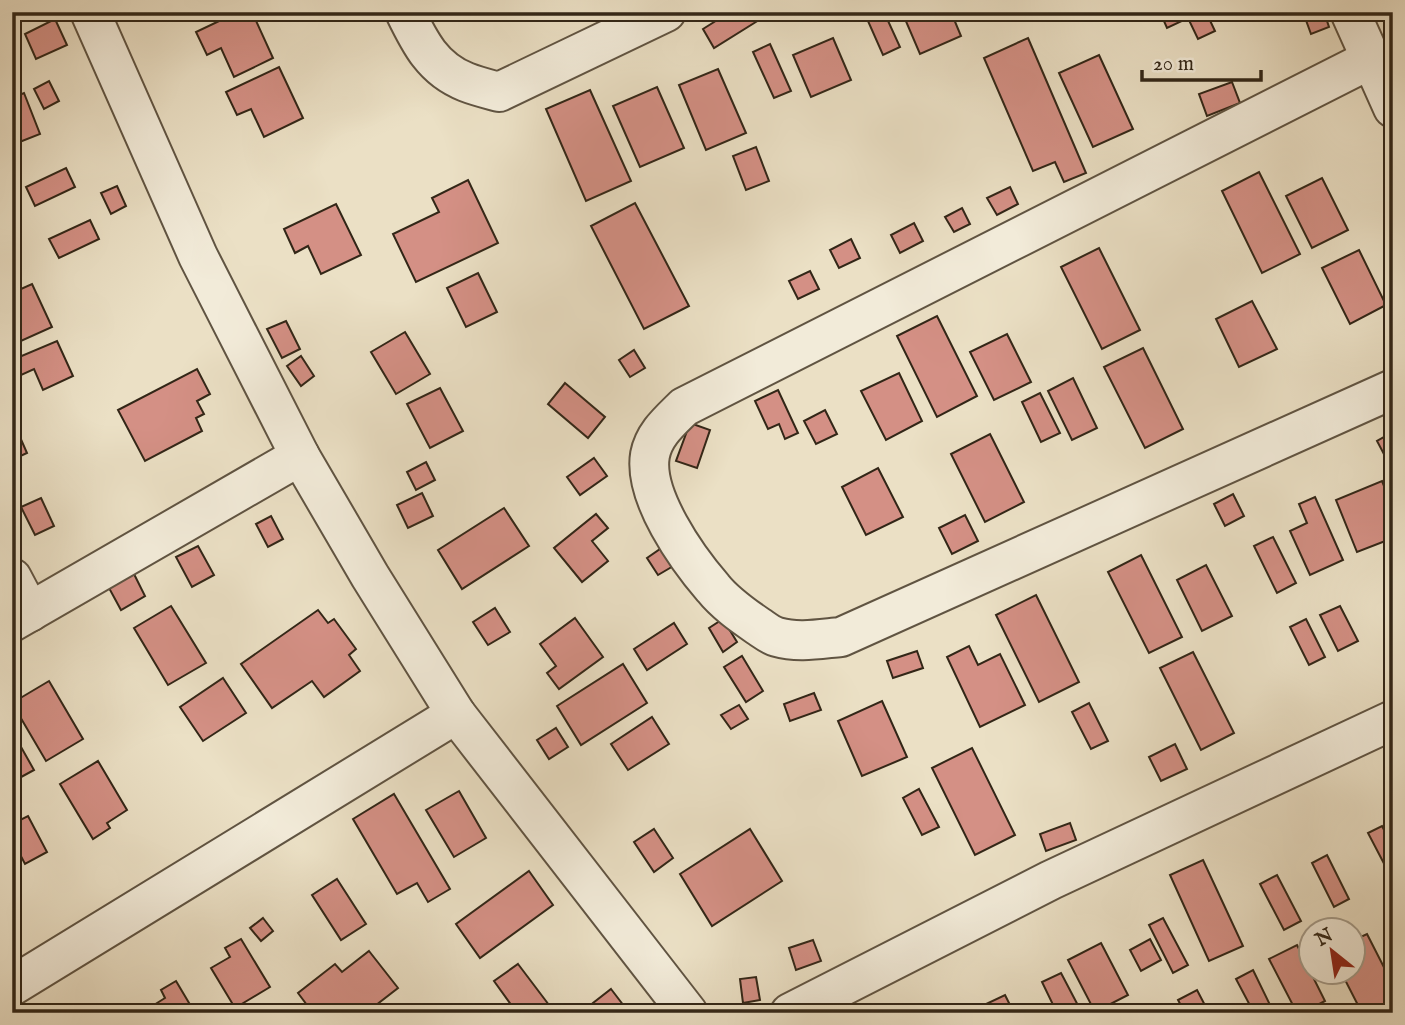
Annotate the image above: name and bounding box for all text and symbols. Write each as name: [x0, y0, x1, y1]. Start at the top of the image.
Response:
scale bar: [1142, 38, 1262, 82]
text: 20 m: [1153, 51, 1194, 78]
north arrow: [1296, 916, 1366, 986]
text: N: [1311, 923, 1338, 953]

